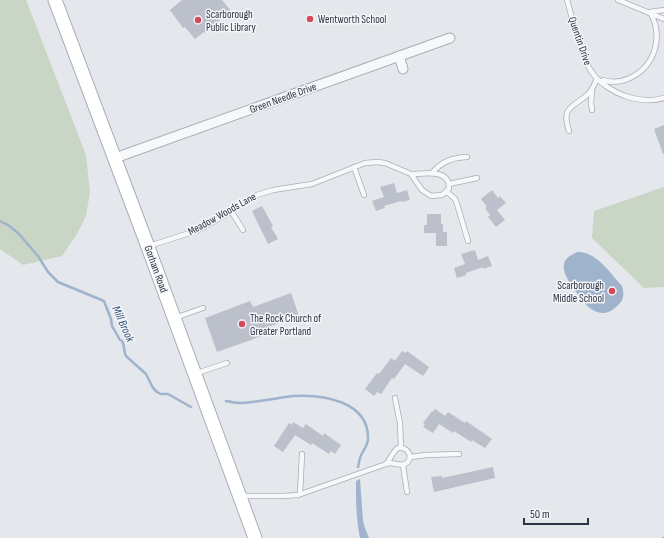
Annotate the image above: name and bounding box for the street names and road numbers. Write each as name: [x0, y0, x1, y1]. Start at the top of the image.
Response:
street label: Quentin Drive: [566, 15, 594, 67]
street label: Green Needle Drive: [248, 80, 318, 116]
street label: Meadow Woods Lane: [186, 190, 258, 238]
street label: Gorham Road: [141, 244, 171, 295]

